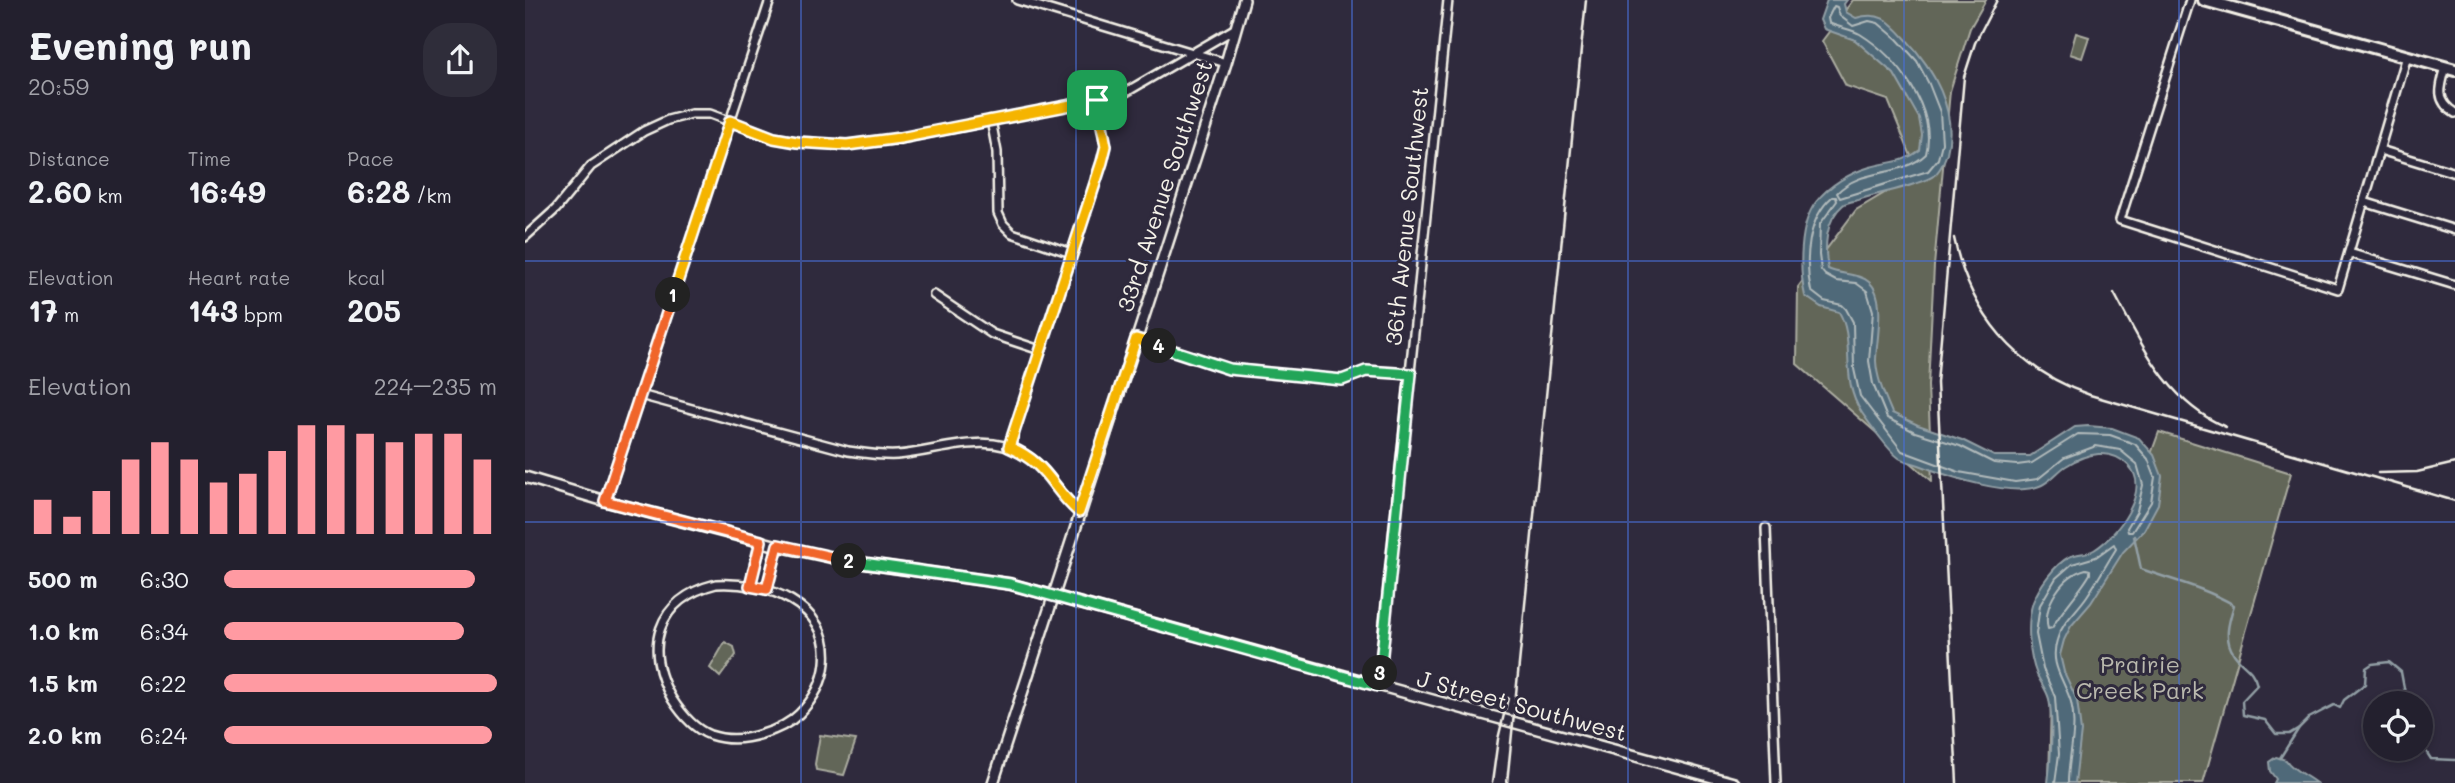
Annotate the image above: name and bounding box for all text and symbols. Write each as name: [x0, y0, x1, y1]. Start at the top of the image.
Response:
text: Evening run: [28, 20, 252, 70]
button: share: [423, 23, 497, 97]
street label: 33rd Avenue Southwest: [1109, 56, 1219, 315]
pin: [1067, 70, 1127, 130]
text: 20:59: [28, 71, 89, 101]
icon: arrive: [1078, 81, 1116, 119]
street label: 36th Avenue Southwest: [1377, 85, 1435, 347]
text: Distance: [28, 146, 110, 171]
text: Time: [188, 146, 231, 171]
text: Pace: [347, 146, 394, 171]
text: 2.60: [28, 171, 91, 211]
text: 16:49: [188, 171, 266, 211]
text: 6:28: [347, 171, 410, 211]
text: km: [91, 183, 123, 208]
text: /km: [410, 183, 452, 208]
text: Elevation: [28, 265, 113, 290]
text: Heart rate: [188, 265, 290, 290]
text: kcal: [347, 265, 385, 290]
pin: 1: [655, 278, 691, 312]
text: 1: [668, 282, 677, 307]
text: 17: [28, 290, 58, 330]
text: 143: [188, 290, 238, 330]
text: 205: [347, 290, 401, 330]
text: m: [58, 302, 79, 327]
text: bpm: [238, 302, 283, 327]
pin: 4: [1141, 328, 1177, 364]
text: 4: [1152, 333, 1165, 358]
text: Elevation: [28, 371, 131, 401]
text: 224–235 m: [374, 371, 497, 401]
pin: 2: [831, 544, 867, 578]
text: 2: [843, 548, 854, 573]
text: 500 m: [28, 564, 98, 594]
text: 6:30: [140, 564, 189, 594]
text: 1.0 km: [28, 616, 99, 646]
text: 6:34: [140, 616, 188, 646]
park label: Prairie Creek Park: [2076, 649, 2204, 705]
pin: 3: [1363, 656, 1397, 690]
text: 3: [1374, 660, 1385, 685]
street label: J Street Southwest: [1414, 663, 1631, 748]
text: 1.5 km: [28, 668, 98, 698]
text: 6:22: [140, 668, 187, 698]
map controls: [2363, 691, 2433, 761]
button: locate: [2363, 691, 2433, 761]
text: 2.0 km: [28, 720, 102, 750]
text: 6:24: [140, 720, 187, 750]

